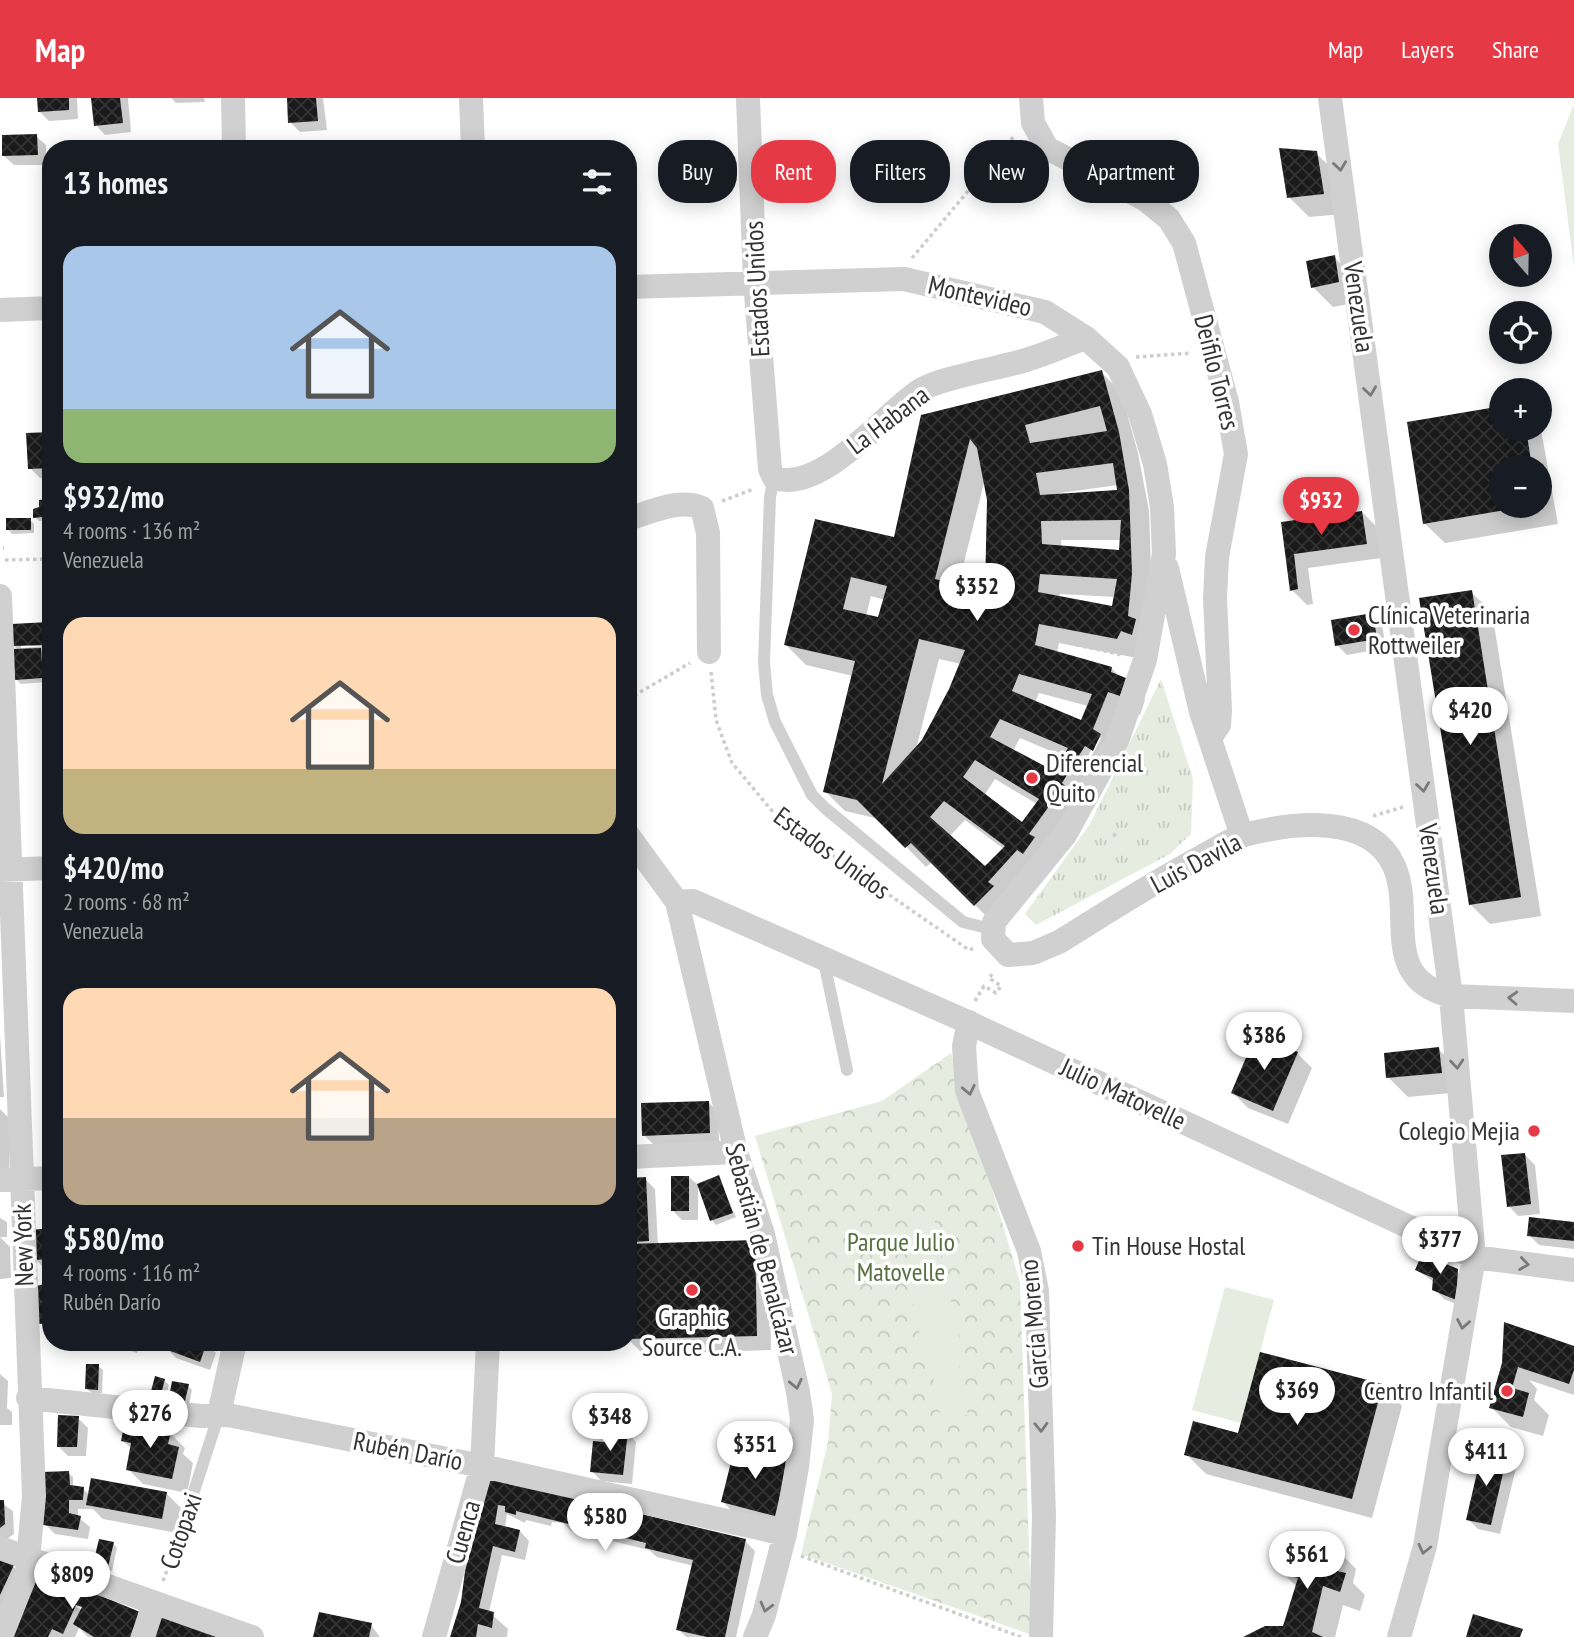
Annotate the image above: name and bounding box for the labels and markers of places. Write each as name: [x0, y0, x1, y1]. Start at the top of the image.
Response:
pin: $932: [1280, 478, 1362, 537]
pin: $352: [936, 564, 1018, 623]
place label: Clínica Veterinaria Rottweiler: [1368, 598, 1530, 661]
marker: Clínica Veterinaria Rottweiler: [1346, 622, 1362, 638]
pin: $420: [1429, 688, 1511, 747]
place label: Diferencial Quito: [1046, 746, 1143, 809]
marker: Diferencial Quito: [1024, 770, 1040, 786]
pin: $386: [1223, 1012, 1305, 1072]
place label: Colegio Mejia: [1398, 1114, 1520, 1147]
marker: Colegio Mejia: [1526, 1123, 1542, 1139]
pin: $377: [1399, 1216, 1481, 1276]
place label: Tin House Hostal: [1092, 1229, 1245, 1262]
marker: Tin House Hostal: [1070, 1238, 1086, 1254]
marker: Graphic Source C.A.: [684, 1282, 700, 1298]
place label: Graphic Source C.A.: [642, 1300, 742, 1363]
pin: $369: [1256, 1368, 1338, 1427]
place label: Centro Infantil: [1364, 1374, 1493, 1407]
marker: Centro Infantil: [1499, 1383, 1515, 1399]
pin: $276: [109, 1390, 191, 1450]
pin: $348: [569, 1394, 651, 1453]
pin: $351: [714, 1422, 796, 1481]
pin: $411: [1445, 1428, 1527, 1488]
pin: $580: [564, 1494, 646, 1553]
pin: $561: [1266, 1532, 1348, 1591]
pin: $809: [31, 1552, 113, 1611]

